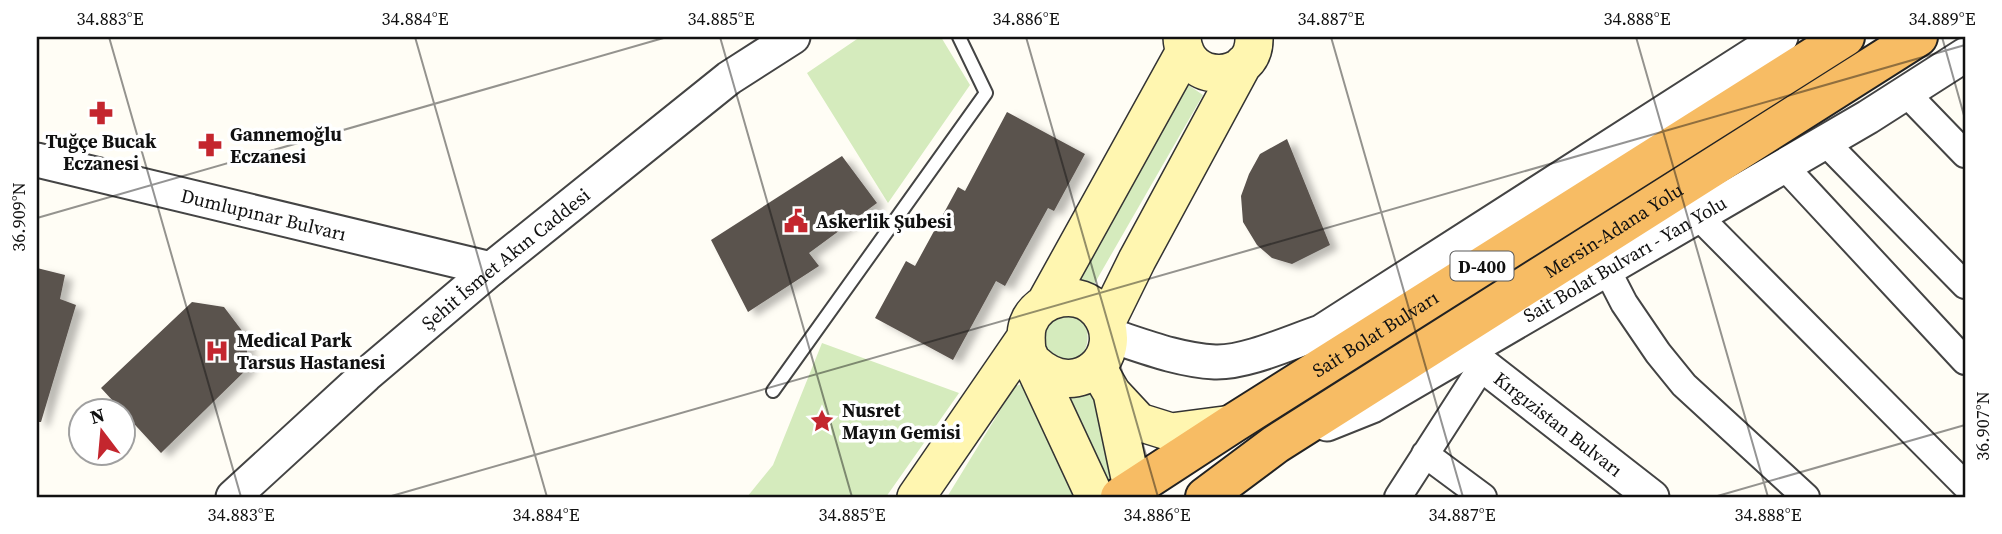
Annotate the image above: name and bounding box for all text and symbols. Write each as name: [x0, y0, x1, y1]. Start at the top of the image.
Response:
text: 34.883°E: [76, 6, 144, 31]
text: 34.884°E: [381, 6, 449, 31]
text: 34.885°E: [687, 6, 755, 31]
text: 34.886°E: [992, 6, 1060, 31]
text: 34.887°E: [1297, 6, 1365, 31]
text: 34.888°E: [1603, 6, 1671, 31]
text: 34.889°E: [1908, 6, 1976, 31]
pharmacy icon: Tuğçe Bucak Eczanesi: [87, 99, 115, 127]
place label: Gannemoğlu Eczanesi: [230, 121, 342, 169]
place label: Tuğçe Bucak Eczanesi: [46, 128, 157, 176]
pharmacy icon: Gannemoğlu Eczanesi: [196, 131, 224, 159]
street label: Mersin-Adana Yolu: [1539, 176, 1688, 284]
text: 36.909°N: [6, 182, 31, 252]
street label: Dumlupınar Bulvarı: [178, 182, 349, 247]
street label: Şehit İsmet Akın Caddesi: [416, 182, 595, 336]
street label: Sait Bolat Bulvarı - Yan Yolu: [1518, 189, 1731, 328]
public building icon: Askerlik Şubesi: [782, 207, 810, 235]
place label: Askerlik Şubesi: [816, 208, 952, 234]
road number: D-400: [1450, 252, 1514, 280]
street label: Sait Bolat Bulvarı: [1307, 284, 1443, 383]
place label: Medical Park Tarsus Hastanesi: [237, 327, 385, 375]
hospital icon: Medical Park Tarsus Hastanesi: [203, 337, 231, 365]
street label: Kırgızistan Bulvarı: [1488, 365, 1628, 483]
text: 36.907°N: [1970, 391, 1995, 461]
place label: Nusret Mayın Gemisi: [842, 397, 961, 445]
north arrow: [66, 398, 136, 468]
text: N: [87, 401, 108, 430]
place icon: Nusret Mayın Gemisi: [808, 407, 836, 435]
text: 34.883°E: [207, 502, 275, 527]
text: 34.884°E: [512, 502, 580, 527]
text: 34.885°E: [818, 502, 886, 527]
text: 34.886°E: [1123, 502, 1191, 527]
text: 34.887°E: [1428, 502, 1496, 527]
text: 34.888°E: [1734, 502, 1802, 527]

